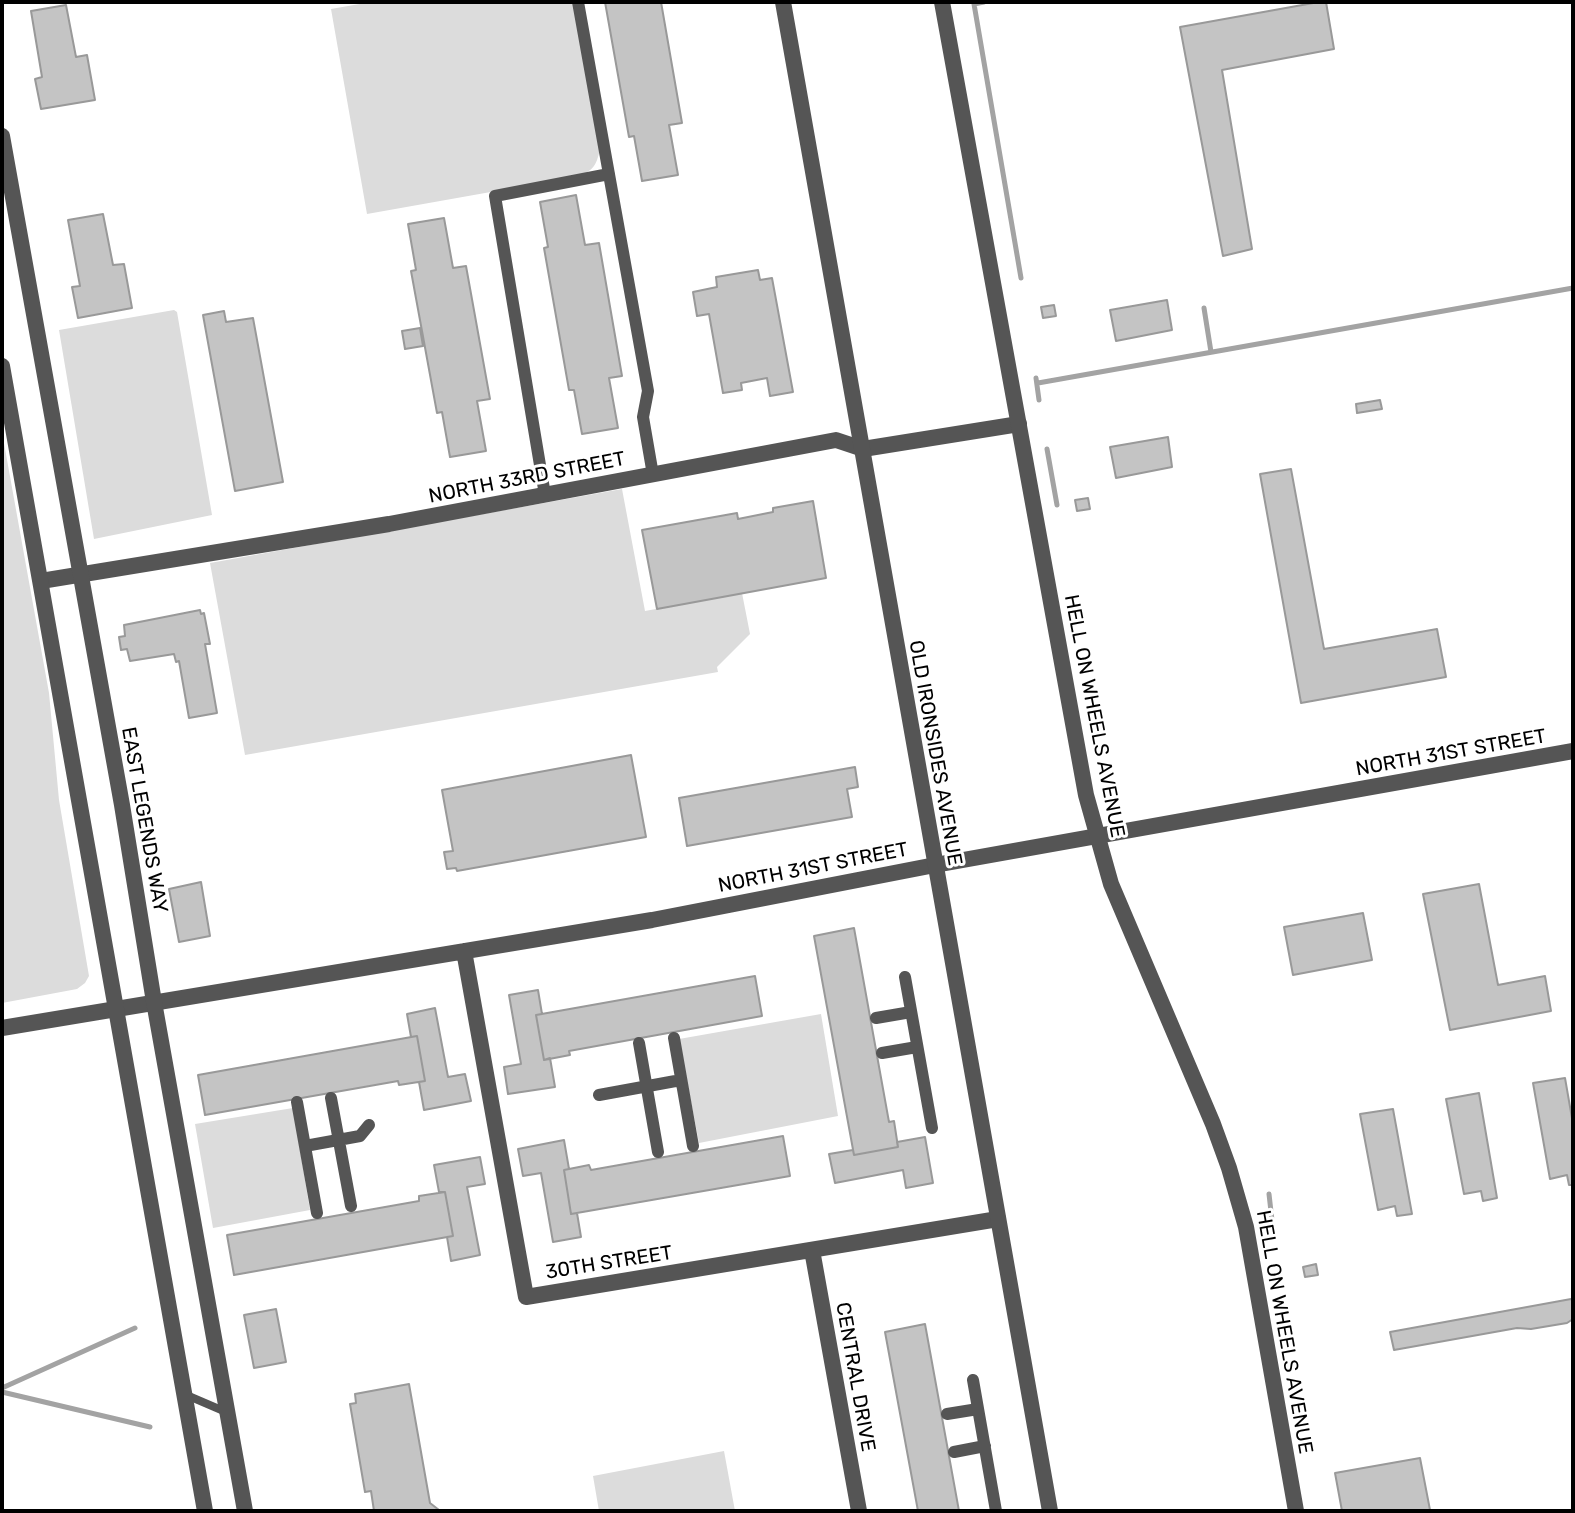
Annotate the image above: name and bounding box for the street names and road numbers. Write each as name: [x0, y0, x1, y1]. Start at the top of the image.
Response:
street label: NORTH 33RD STREET: [427, 447, 627, 509]
street label: HELL ON WHEELS AVENUE: [1059, 592, 1129, 840]
street label: OLD IRONSIDES AVENUE: [903, 639, 967, 867]
street label: NORTH 31ST STREET: [1354, 724, 1548, 782]
street label: EAST LEGENDS WAY: [116, 725, 172, 915]
street label: NORTH 31ST STREET: [716, 838, 910, 898]
street label: HELL ON WHEELS AVENUE: [1251, 1208, 1317, 1456]
street label: 30TH STREET: [544, 1241, 674, 1285]
street label: CENTRAL DRIVE: [830, 1300, 880, 1454]

